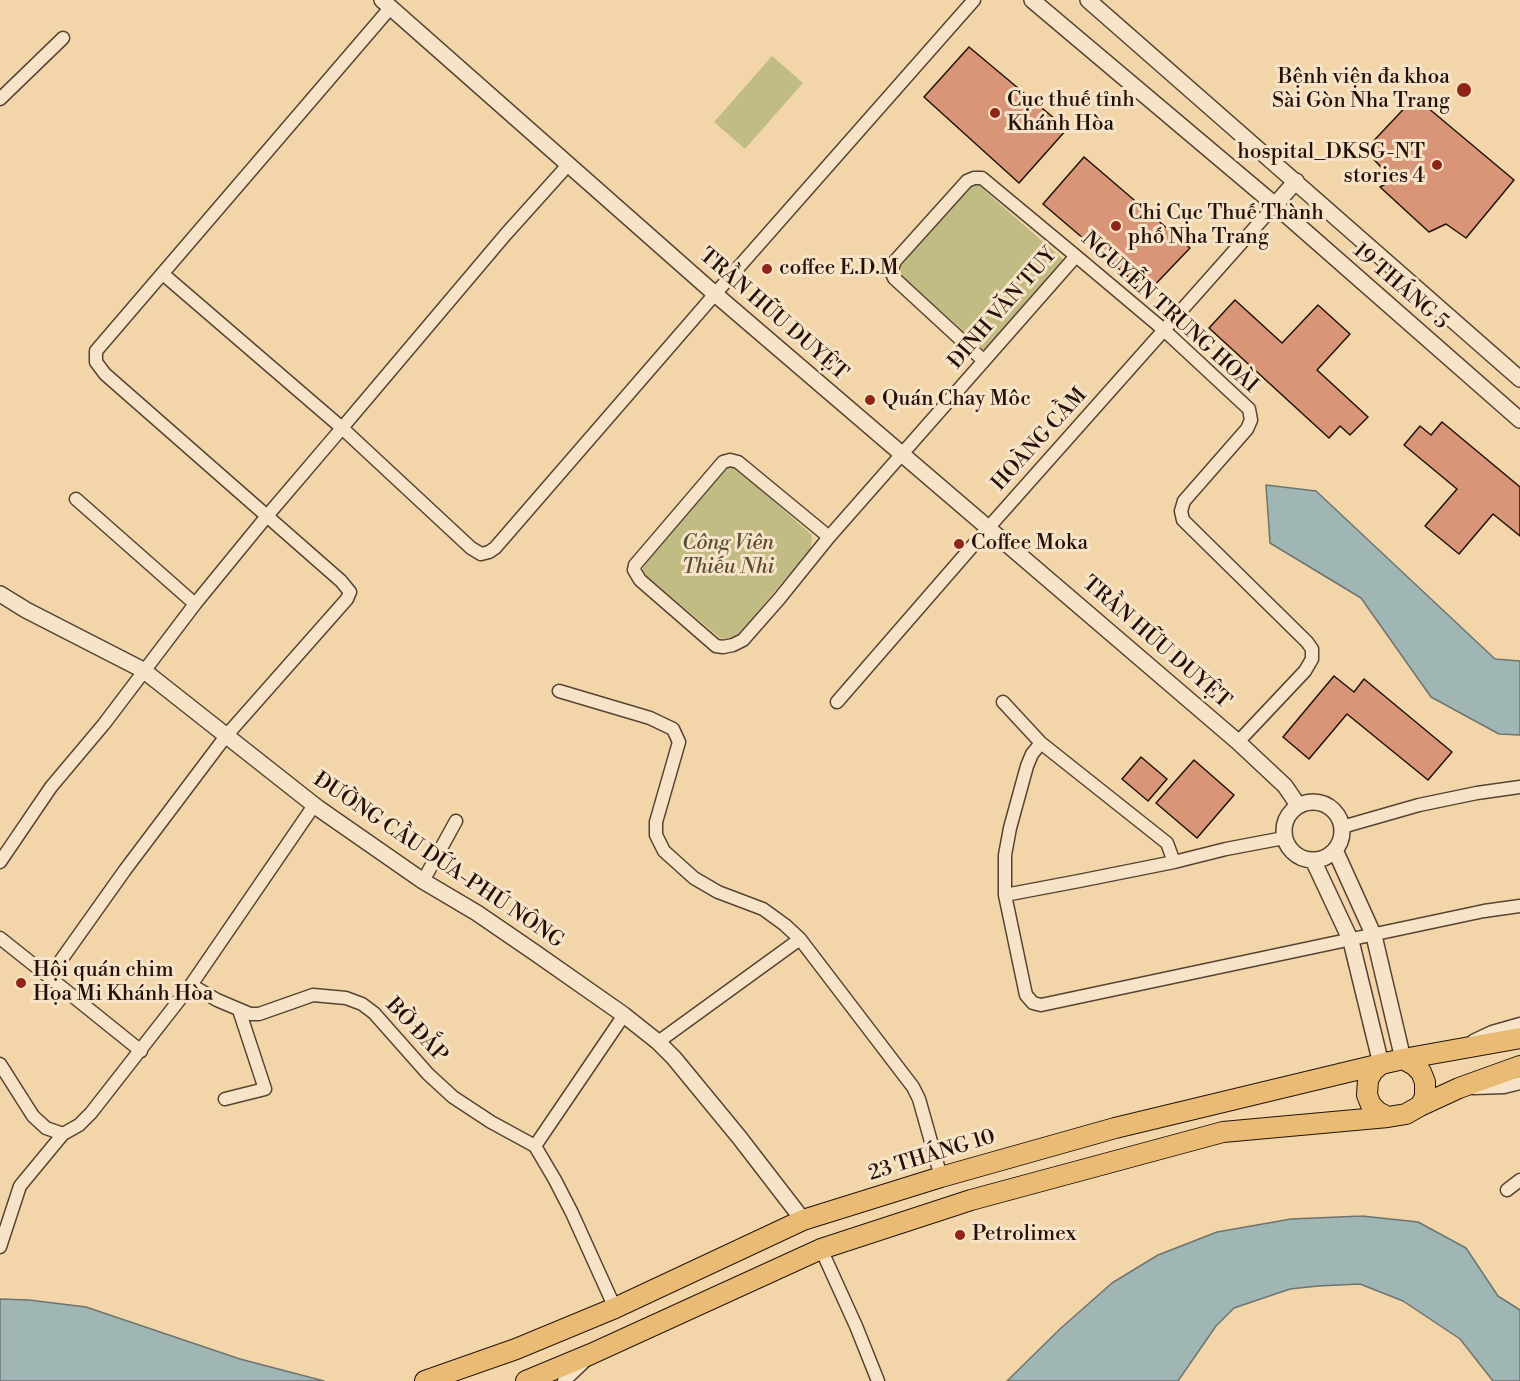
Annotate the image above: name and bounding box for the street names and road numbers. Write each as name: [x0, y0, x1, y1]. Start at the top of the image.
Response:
street label: NGUYỄN TRUNG HOÀI: [1076, 227, 1262, 399]
street label: 19 THÁNG 5: [1347, 239, 1453, 335]
street label: ĐINH VĂN TUY: [944, 243, 1062, 375]
street label: TRẦN HỮU DUYỆT: [694, 244, 852, 386]
street label: HOÀNG CẦM: [987, 383, 1093, 497]
street label: TRẦN HỮU DUYỆT: [1077, 572, 1235, 714]
street label: ĐƯỜNG CẦU DỨA-PHÚ NÔNG: [308, 768, 568, 954]
street label: BỜ ĐẮP: [380, 993, 452, 1069]
street label: 23 THÁNG 10: [866, 1125, 998, 1187]

